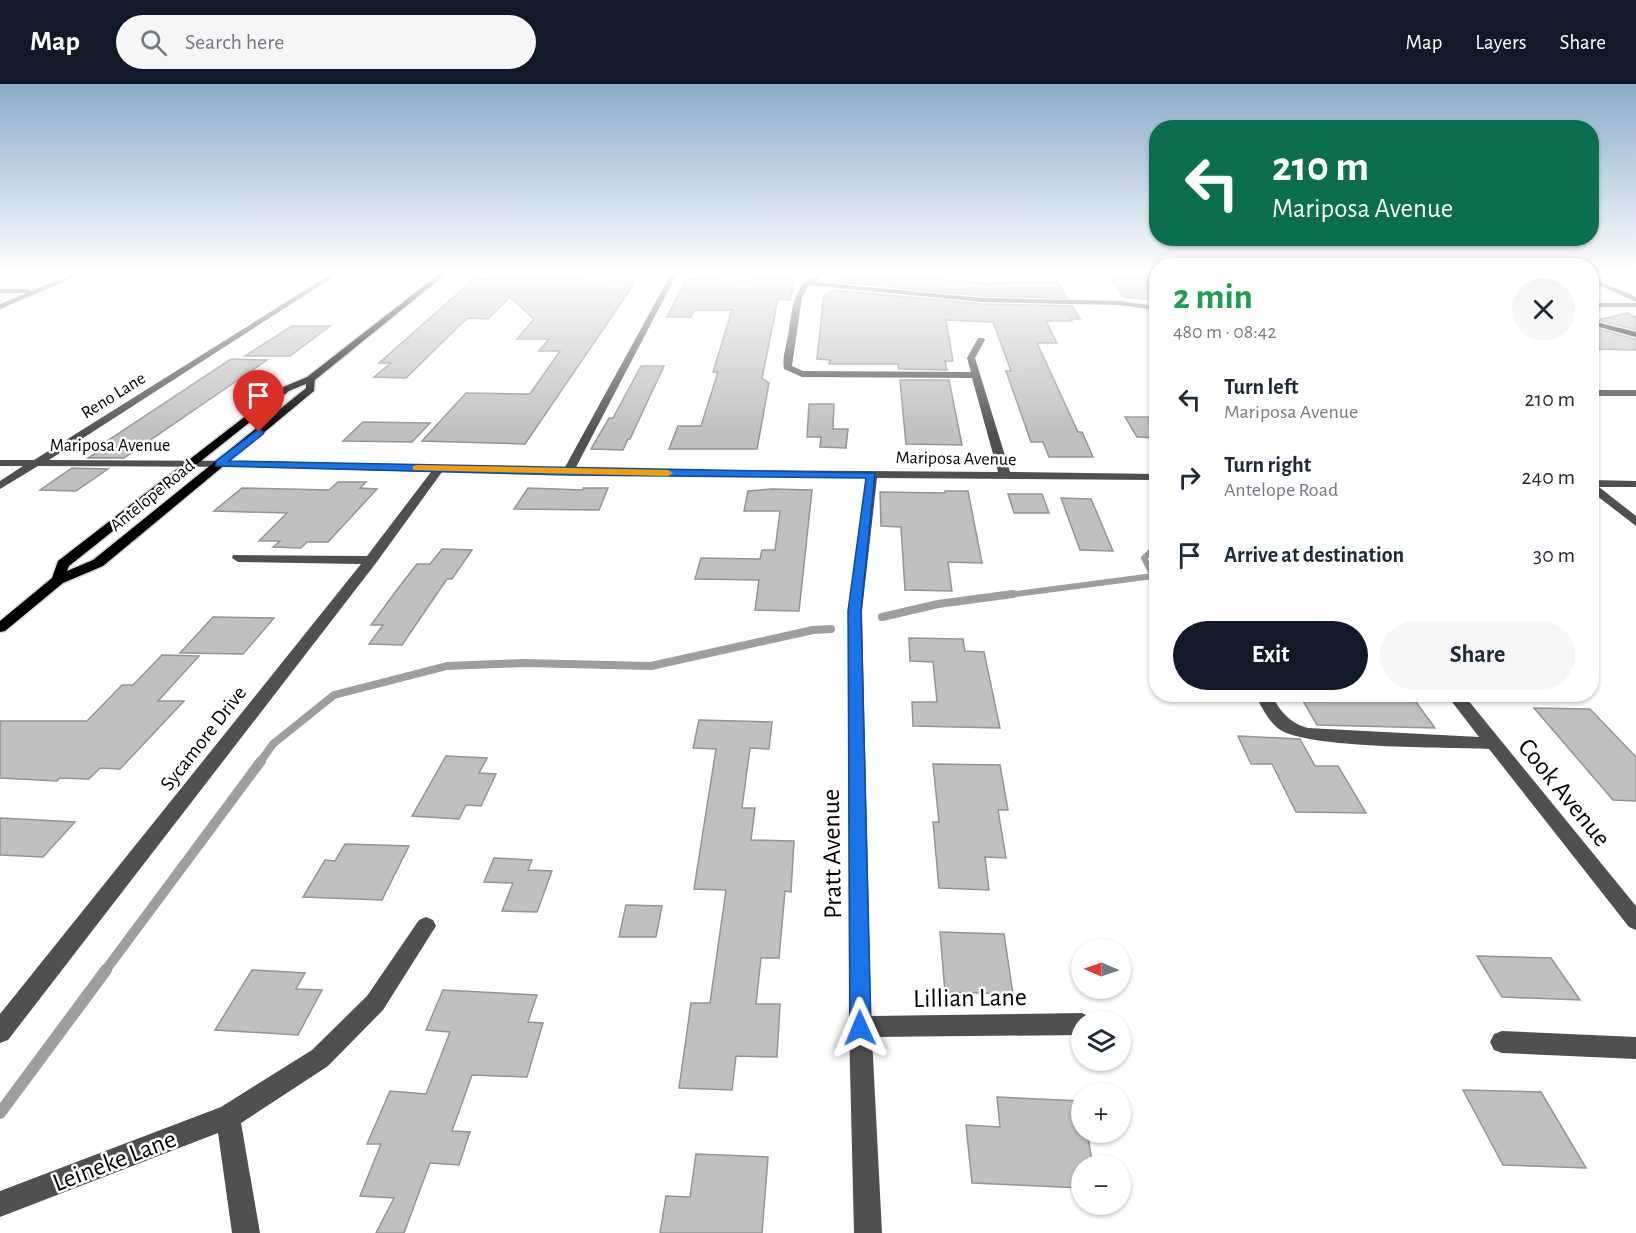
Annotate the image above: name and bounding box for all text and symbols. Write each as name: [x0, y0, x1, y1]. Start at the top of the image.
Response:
search box: [116, 15, 536, 69]
icon: search: [137, 26, 170, 59]
text: Map: [30, 28, 80, 56]
text: Search here: [185, 31, 284, 53]
text: Map: [1406, 32, 1442, 53]
text: Layers: [1475, 32, 1526, 53]
text: Share: [1559, 32, 1606, 53]
icon: left: [1173, 144, 1251, 222]
text: 210 m: [1272, 146, 1369, 188]
text: Mariposa Avenue: [1272, 195, 1453, 222]
button: close: [1512, 278, 1575, 341]
text: 2 min: [1173, 279, 1253, 315]
text: 480 m · 08:42: [1173, 322, 1276, 342]
street label: Reno Lane: [78, 369, 149, 423]
pin: [233, 370, 284, 432]
text: Turn left: [1224, 376, 1298, 398]
icon: arrive: [242, 379, 275, 412]
icon: left: [1173, 383, 1206, 416]
text: 210 m: [1525, 388, 1575, 410]
text: Mariposa Avenue: [1224, 402, 1358, 422]
street label: Mariposa Avenue: [50, 437, 170, 455]
street label: Mariposa Avenue: [895, 449, 1017, 469]
text: Turn right: [1224, 454, 1311, 476]
street label: Antelope Road: [107, 456, 198, 535]
icon: right: [1173, 461, 1206, 494]
text: 240 m: [1522, 466, 1575, 488]
text: Antelope Road: [1224, 480, 1338, 500]
icon: arrive: [1173, 539, 1206, 572]
text: Arrive at destination: [1224, 544, 1404, 566]
text: 30 m: [1533, 544, 1575, 566]
button: Exit: [1173, 621, 1368, 690]
button: Share: [1380, 621, 1575, 690]
street label: Sycamore Drive: [156, 682, 250, 794]
street label: Cook Avenue: [1513, 734, 1615, 852]
street label: Pratt Avenue: [818, 789, 846, 919]
north arrow: [1071, 939, 1131, 999]
map controls: [1071, 939, 1131, 1215]
street label: Lillian Lane: [913, 984, 1027, 1012]
position arrow: [828, 996, 892, 1060]
button: layers: [1071, 1011, 1131, 1071]
button: +: [1071, 1083, 1131, 1143]
street label: Leineke Lane: [49, 1126, 180, 1196]
button: −: [1071, 1155, 1131, 1215]

